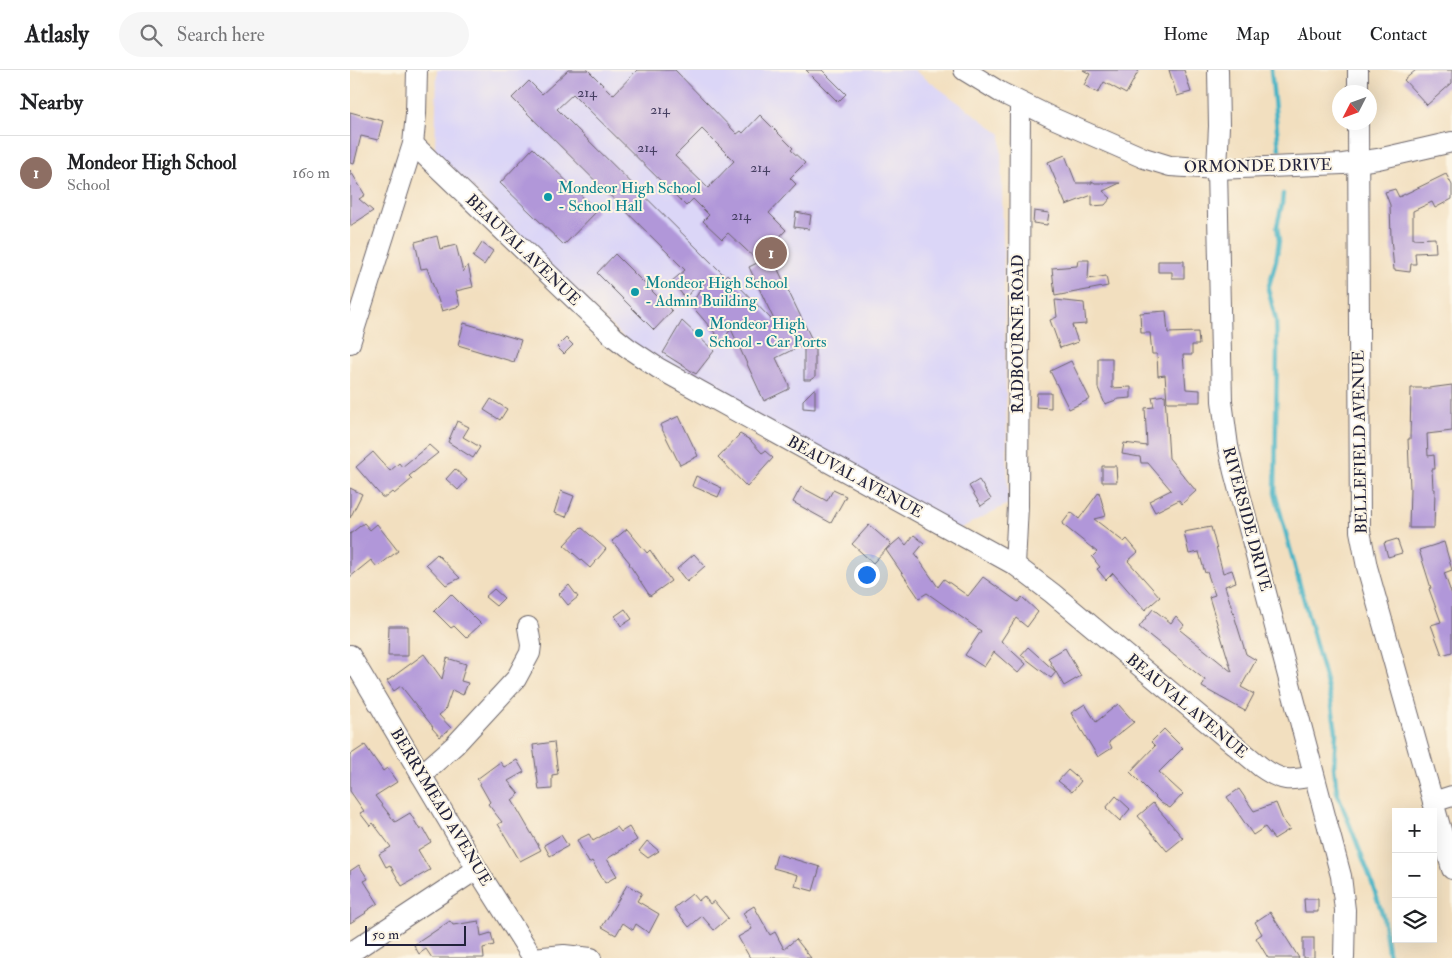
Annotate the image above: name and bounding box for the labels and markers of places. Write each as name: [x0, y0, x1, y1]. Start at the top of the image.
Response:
place label: Mondeor High School - School Hall: [558, 178, 701, 216]
marker: Mondeor High School - School Hall: [542, 191, 554, 203]
pin: 1: [755, 234, 787, 272]
place label: Mondeor High School - Admin Building: [645, 273, 788, 311]
marker: Mondeor High School - Admin Building: [629, 286, 641, 298]
place label: Mondeor High School - Car Ports: [709, 314, 826, 352]
marker: Mondeor High School - Car Ports: [693, 327, 705, 339]

